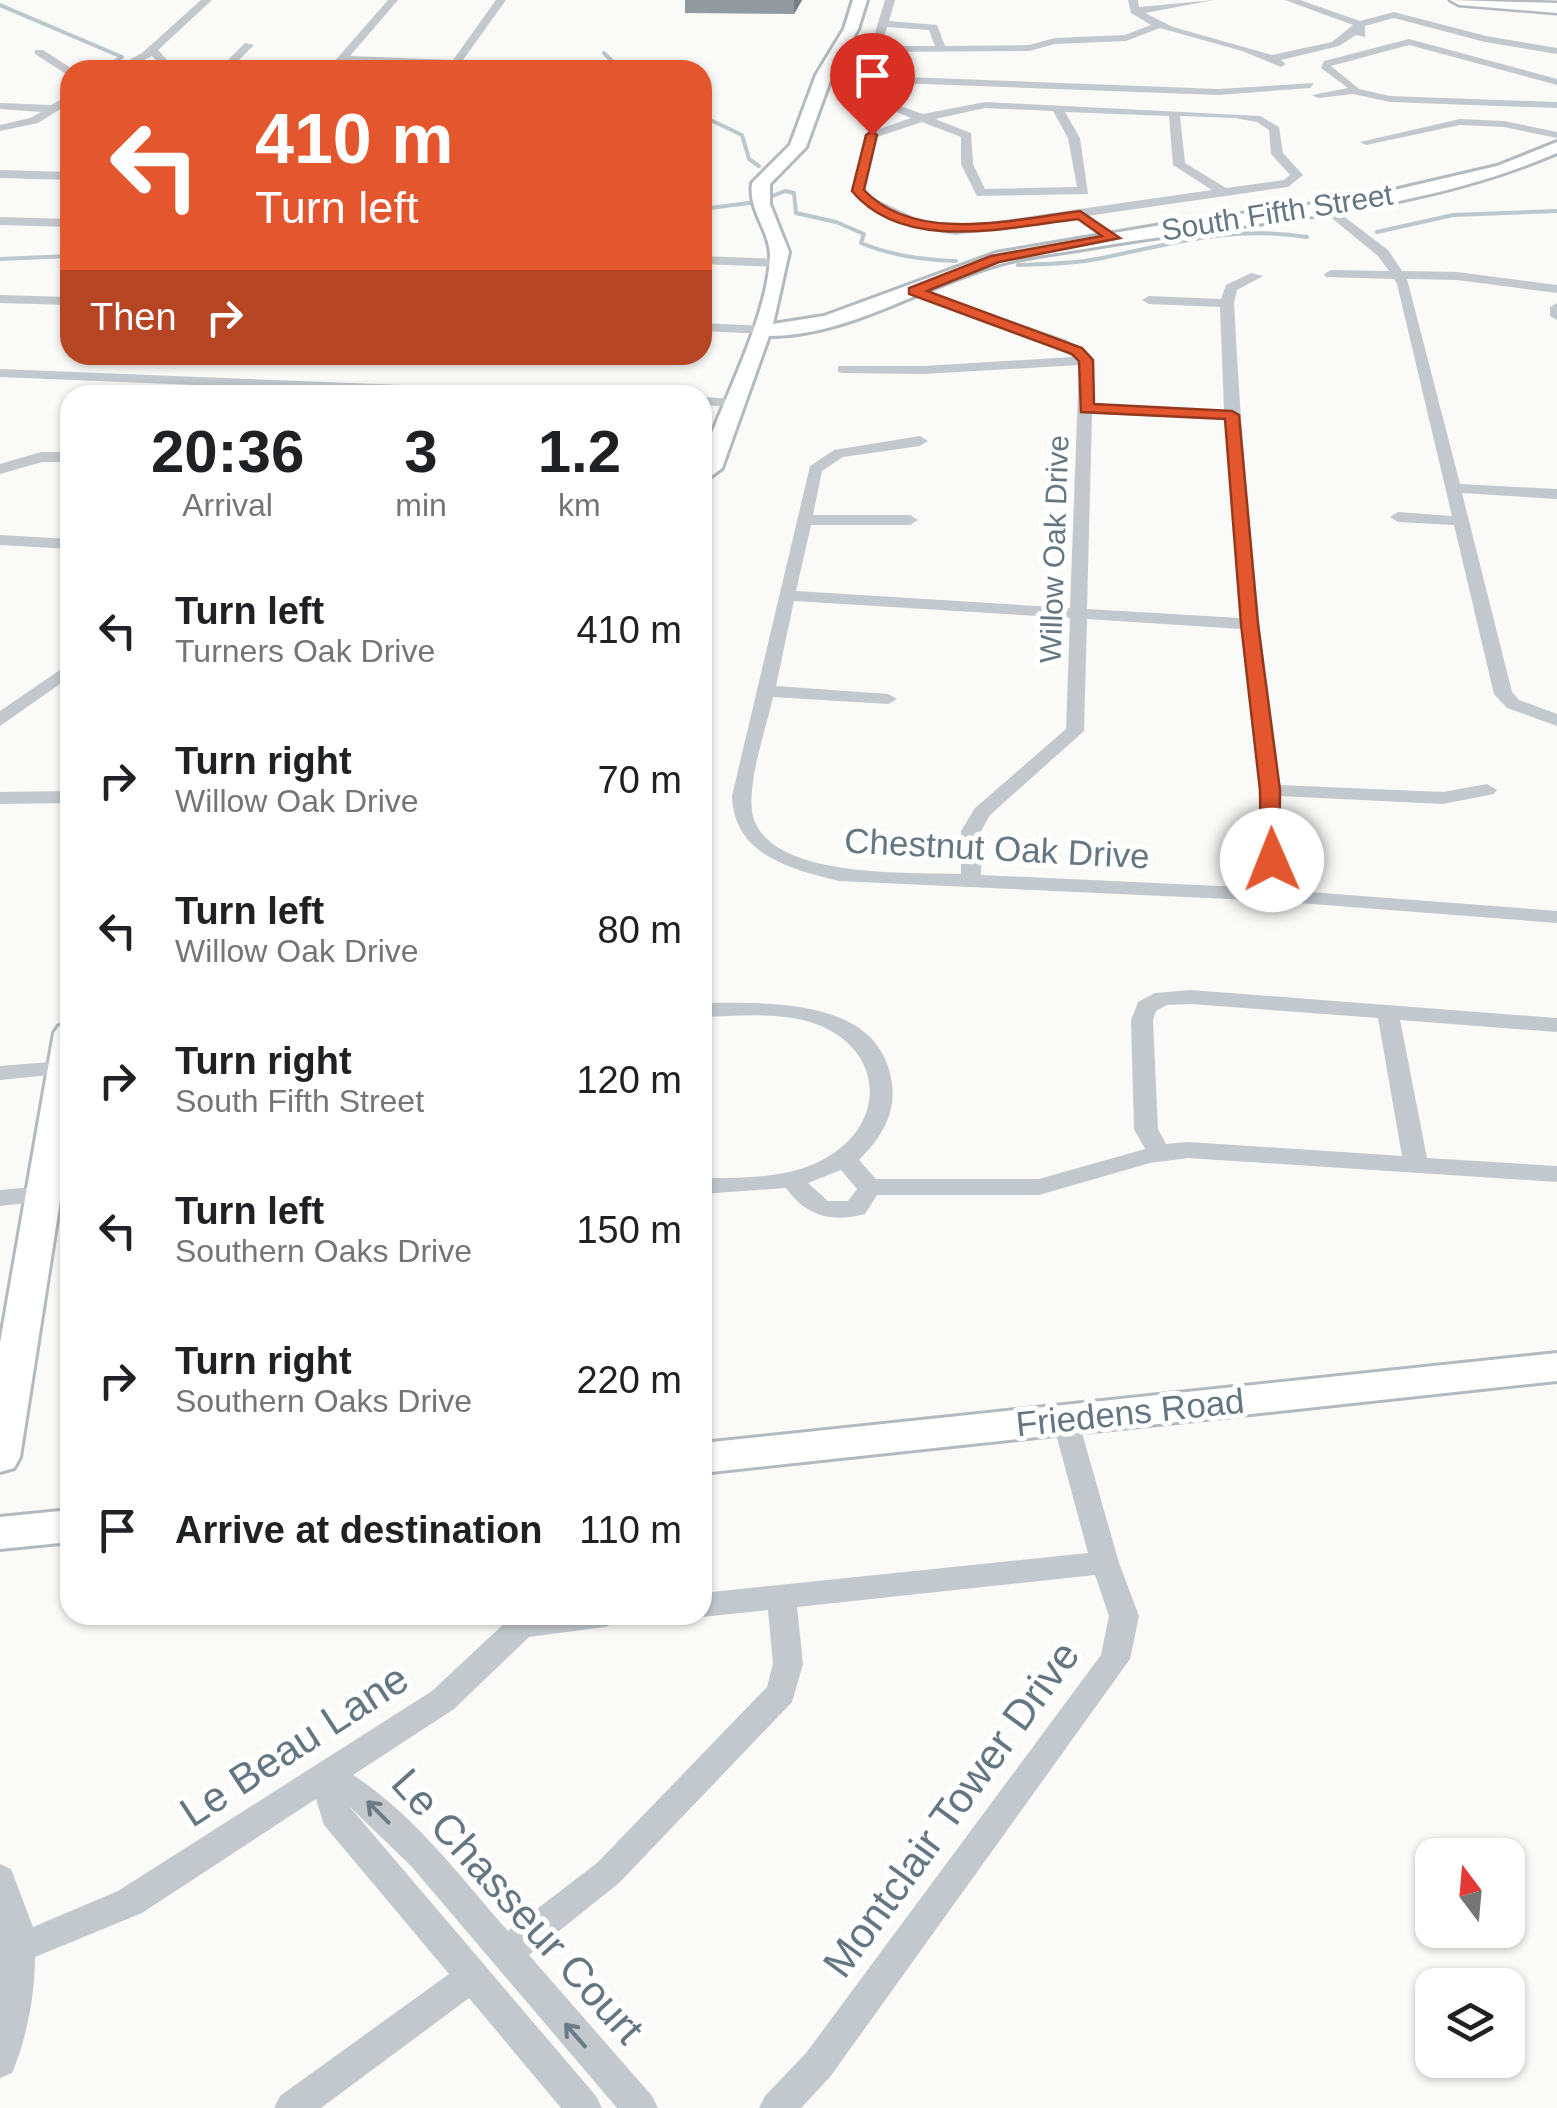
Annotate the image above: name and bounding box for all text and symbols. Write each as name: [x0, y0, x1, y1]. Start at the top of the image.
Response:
pin: [830, 33, 915, 136]
icon: arrive: [845, 48, 900, 103]
icon: left: [90, 100, 220, 230]
text: 410 m: [255, 100, 453, 178]
street label: South Fifth Street: [1159, 177, 1396, 247]
text: Turn left: [255, 182, 418, 233]
icon: right: [197, 290, 252, 345]
text: Then: [90, 296, 177, 338]
text: 20:36: [151, 418, 304, 485]
text: 3: [404, 418, 438, 485]
text: 1.2: [538, 418, 621, 485]
street label: Willow Oak Drive: [1034, 434, 1074, 664]
text: Arrival: [182, 487, 273, 523]
text: min: [395, 487, 447, 523]
text: km: [558, 487, 601, 523]
text: Turn left: [175, 590, 324, 632]
icon: left: [90, 603, 145, 658]
text: 410 m: [576, 609, 682, 651]
text: Turners Oak Drive: [175, 633, 435, 669]
text: Turn right: [175, 740, 352, 782]
icon: right: [90, 753, 145, 808]
text: 70 m: [598, 759, 682, 801]
text: Willow Oak Drive: [175, 783, 419, 819]
position arrow: [1220, 808, 1324, 912]
street label: Chestnut Oak Drive: [843, 821, 1151, 875]
text: Turn left: [175, 890, 324, 932]
icon: left: [90, 903, 145, 958]
text: 80 m: [598, 909, 682, 951]
text: Willow Oak Drive: [175, 933, 419, 969]
text: Turn right: [175, 1040, 352, 1082]
icon: right: [90, 1053, 145, 1108]
text: 120 m: [576, 1059, 682, 1101]
text: South Fifth Street: [175, 1083, 424, 1119]
text: Turn left: [175, 1190, 324, 1232]
icon: left: [90, 1203, 145, 1258]
text: 150 m: [576, 1209, 682, 1251]
text: Southern Oaks Drive: [175, 1233, 472, 1269]
text: Turn right: [175, 1340, 352, 1382]
icon: right: [90, 1353, 145, 1408]
text: 220 m: [576, 1359, 682, 1401]
street label: Friedens Road: [1014, 1381, 1246, 1443]
text: Southern Oaks Drive: [175, 1383, 472, 1419]
icon: arrive: [90, 1503, 145, 1558]
text: Arrive at destination: [175, 1509, 542, 1551]
text: 110 m: [579, 1509, 682, 1551]
street label: Montclair Tower Drive: [814, 1632, 1088, 1986]
street label: Le Beau Lane: [172, 1654, 416, 1836]
street label: Le Chasseur Court: [383, 1759, 654, 2053]
one-way arrow: [366, 1800, 390, 1824]
north arrow: [1415, 1838, 1525, 1948]
map controls: [1415, 1838, 1525, 2078]
button: layers: [1415, 1968, 1525, 2078]
one-way arrow: [565, 2023, 587, 2049]

